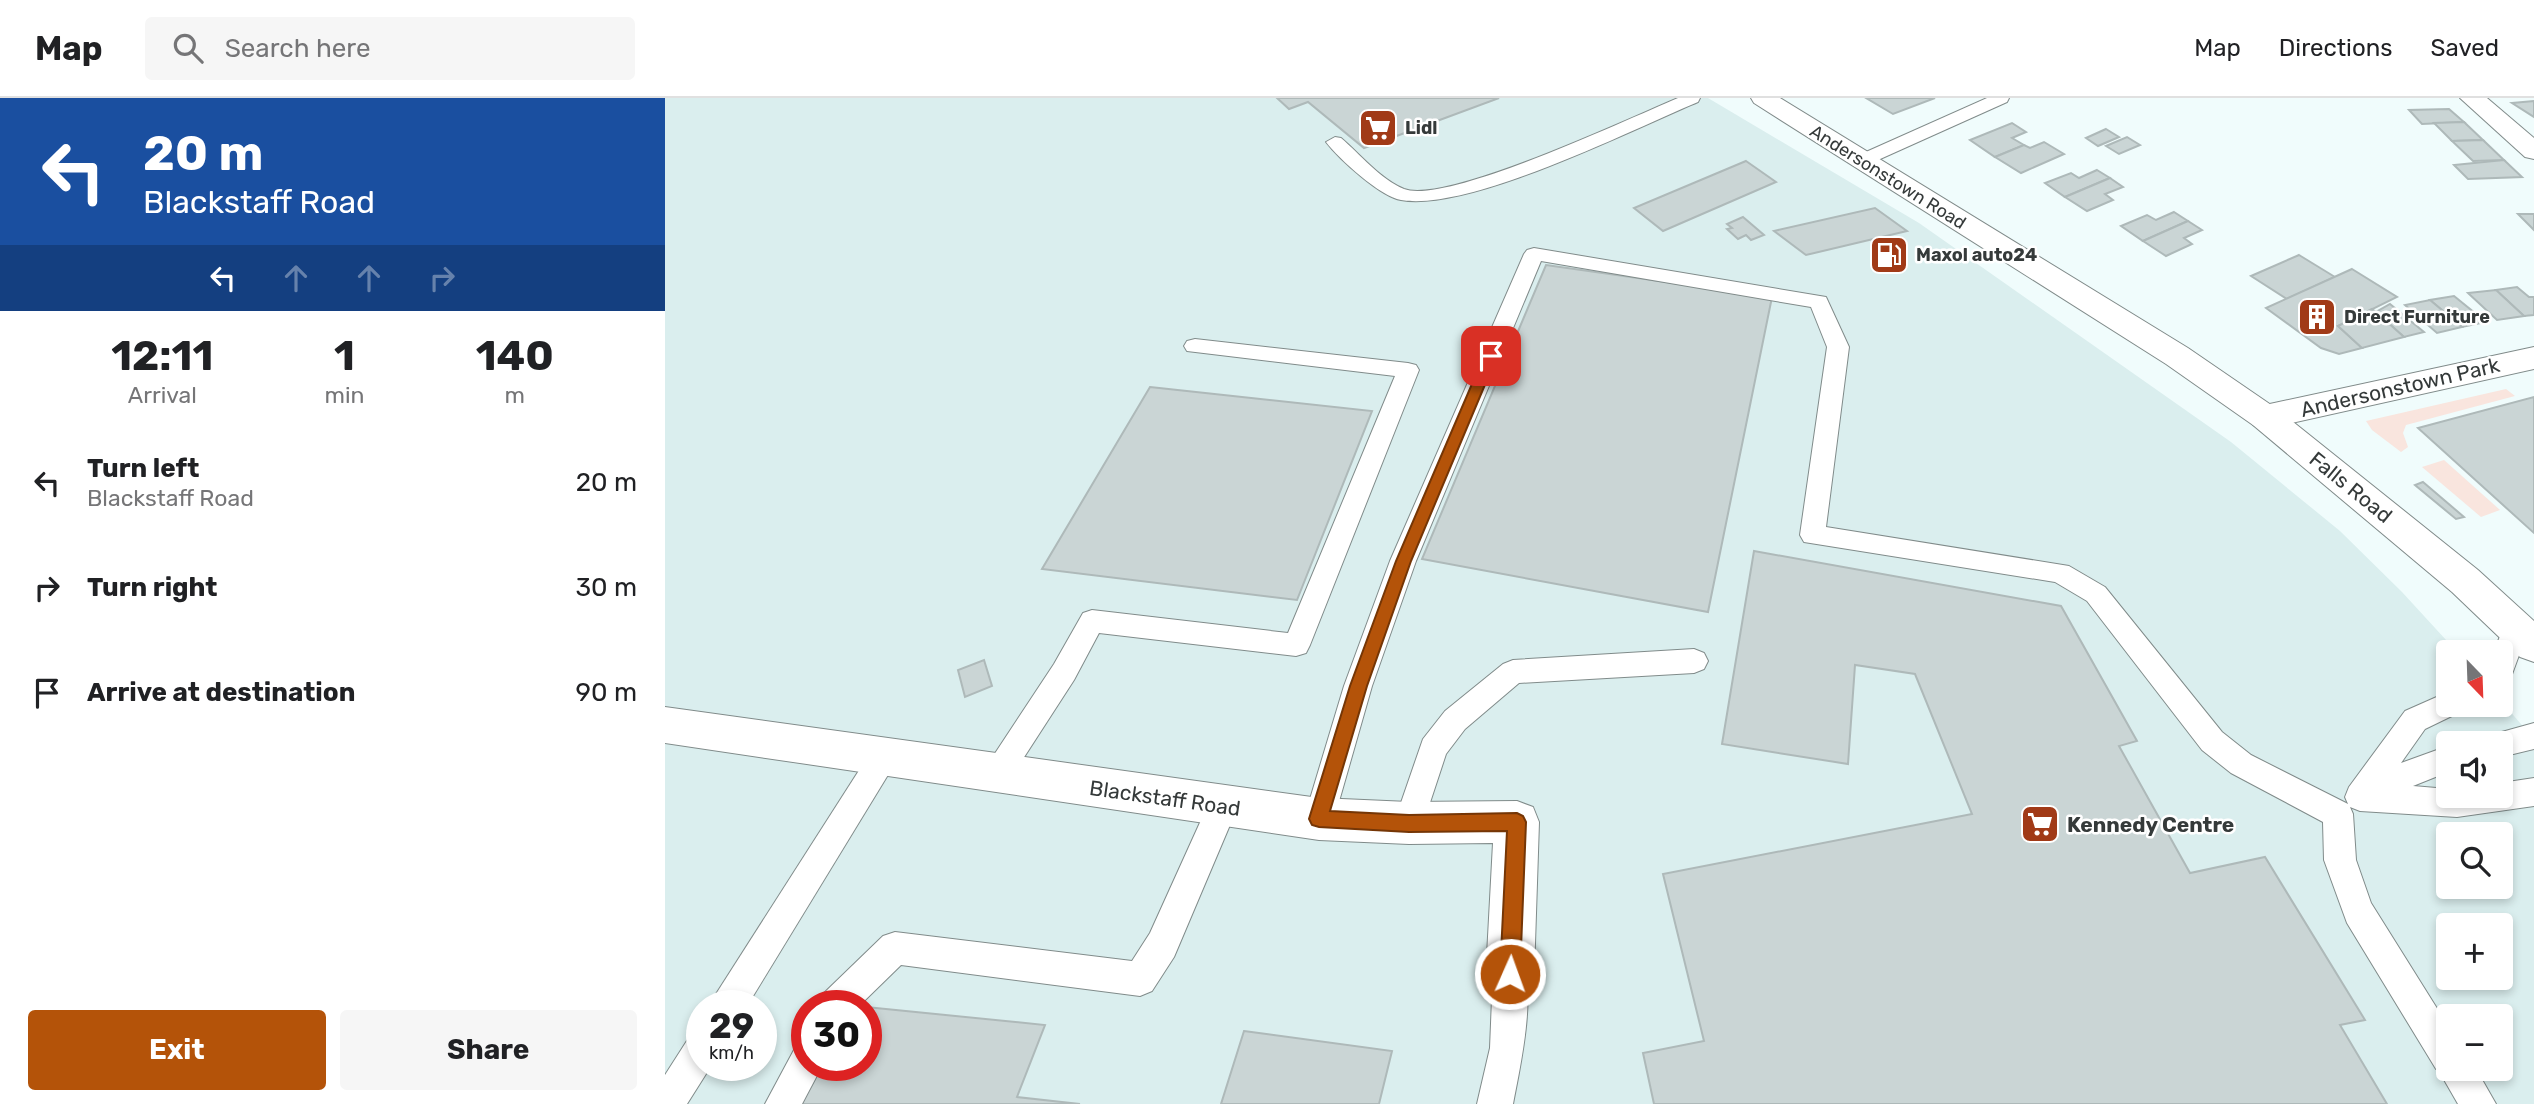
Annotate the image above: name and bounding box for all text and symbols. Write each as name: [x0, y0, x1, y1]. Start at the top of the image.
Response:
search box: [145, 17, 635, 80]
text: Map: [35, 29, 103, 68]
icon: search: [169, 29, 207, 67]
text: Search here: [225, 33, 370, 64]
text: Map: [2194, 34, 2241, 62]
text: Directions: [2279, 34, 2392, 62]
text: Saved: [2430, 34, 2499, 62]
supermarket icon: Lidl: [1357, 107, 1399, 149]
place label: Lidl: [1405, 117, 1437, 139]
street label: Andersonstown Road: [1806, 120, 1970, 234]
text: 20 m: [143, 124, 264, 182]
icon: left: [28, 126, 119, 217]
text: Blackstaff Road: [143, 183, 375, 221]
fuel station icon: Maxol auto24: [1868, 234, 1910, 276]
place label: Maxol auto24: [1916, 244, 2037, 266]
icon: left: [204, 259, 242, 297]
icon: ahead: [277, 259, 315, 297]
icon: ahead: [350, 259, 388, 297]
icon: right: [423, 259, 461, 297]
building icon: Direct Furniture: [2296, 296, 2338, 338]
place label: Direct Furniture: [2344, 306, 2490, 328]
pin: [1461, 326, 1521, 386]
text: 12:11: [111, 331, 213, 381]
text: 1: [334, 331, 355, 381]
text: 140: [476, 331, 554, 381]
icon: arrive: [1472, 337, 1510, 375]
street label: Andersonstown Park: [2298, 352, 2502, 422]
text: Arrival: [128, 381, 197, 409]
text: min: [325, 381, 364, 409]
text: m: [504, 381, 525, 409]
street label: Falls Road: [2305, 446, 2397, 528]
text: Turn left: [87, 453, 199, 484]
icon: left: [28, 464, 66, 502]
text: 20 m: [576, 467, 637, 498]
text: Blackstaff Road: [87, 484, 254, 512]
icon: right: [28, 569, 66, 607]
text: Turn right: [87, 572, 217, 603]
text: 30 m: [575, 572, 637, 603]
north arrow: [2436, 640, 2513, 718]
map controls: [2436, 640, 2513, 1081]
icon: arrive: [28, 674, 66, 712]
text: Arrive at destination: [87, 677, 355, 708]
text: 90 m: [576, 677, 637, 708]
button: sound: [2436, 731, 2513, 808]
street label: Blackstaff Road: [1088, 775, 1242, 821]
supermarket icon: Kennedy Centre: [2019, 803, 2061, 845]
place label: Kennedy Centre: [2067, 812, 2234, 837]
button: search: [2436, 822, 2513, 899]
button: +: [2436, 913, 2513, 990]
position arrow: [1473, 937, 1547, 1011]
speed limit sign: 30: [791, 990, 882, 1081]
button: −: [2436, 1004, 2513, 1081]
text: 29: [709, 1005, 754, 1047]
button: Exit: [28, 1010, 326, 1090]
button: Share: [340, 1010, 637, 1090]
text: km/h: [709, 1042, 754, 1064]

